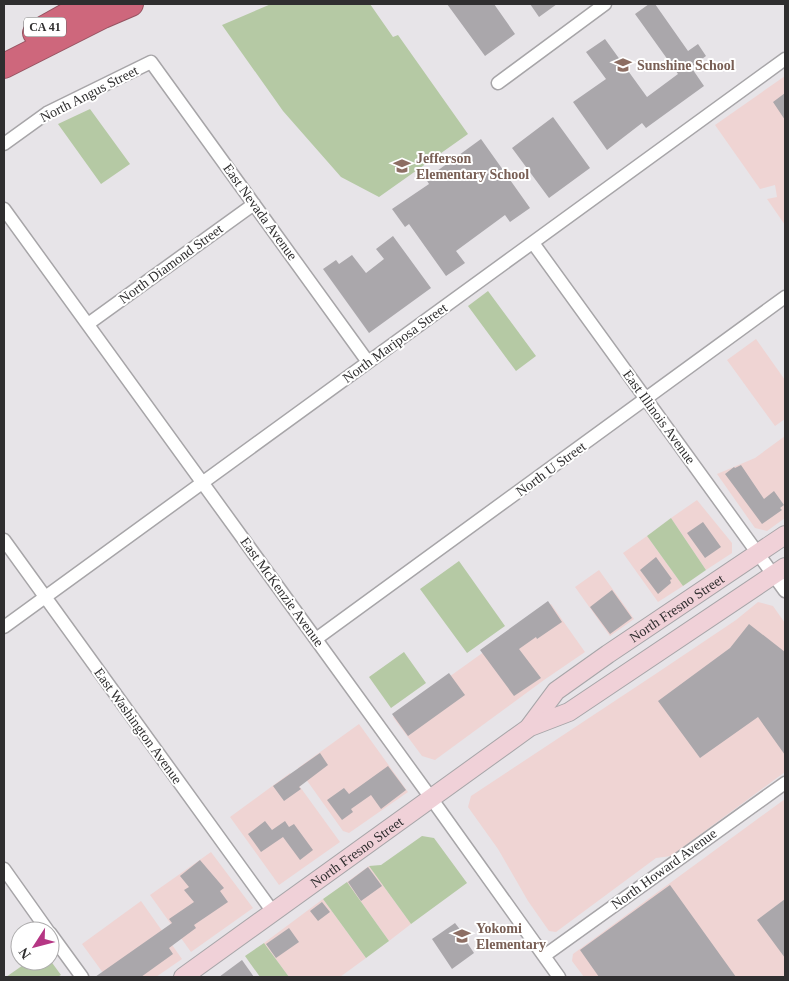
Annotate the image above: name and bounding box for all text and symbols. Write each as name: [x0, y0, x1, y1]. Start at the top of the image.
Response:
road number: CA 41: [24, 18, 66, 36]
school or university icon: Sunshine School: [613, 55, 633, 75]
place label: Sunshine School: [637, 58, 735, 73]
street label: North Angus Street: [37, 63, 141, 125]
place label: Jefferson Elementary School: [416, 151, 529, 182]
school or university icon: Jefferson Elementary School: [392, 156, 412, 176]
street label: East Nevada Avenue: [220, 161, 300, 263]
street label: North Diamond Street: [116, 221, 226, 307]
street label: North Mariposa Street: [340, 300, 450, 386]
street label: East Illinois Avenue: [620, 367, 698, 467]
street label: North U Street: [513, 439, 589, 499]
street label: East McKenzie Avenue: [237, 535, 327, 649]
street label: North Fresno Street: [626, 571, 727, 645]
street label: East Washington Avenue: [91, 665, 185, 787]
street label: North Fresno Street: [307, 813, 406, 890]
street label: North Howard Avenue: [608, 826, 720, 912]
north arrow: [10, 921, 60, 971]
place label: Yokomi Elementary: [476, 921, 546, 952]
school or university icon: Yokomi Elementary: [452, 926, 472, 946]
text: N: [16, 945, 34, 962]

